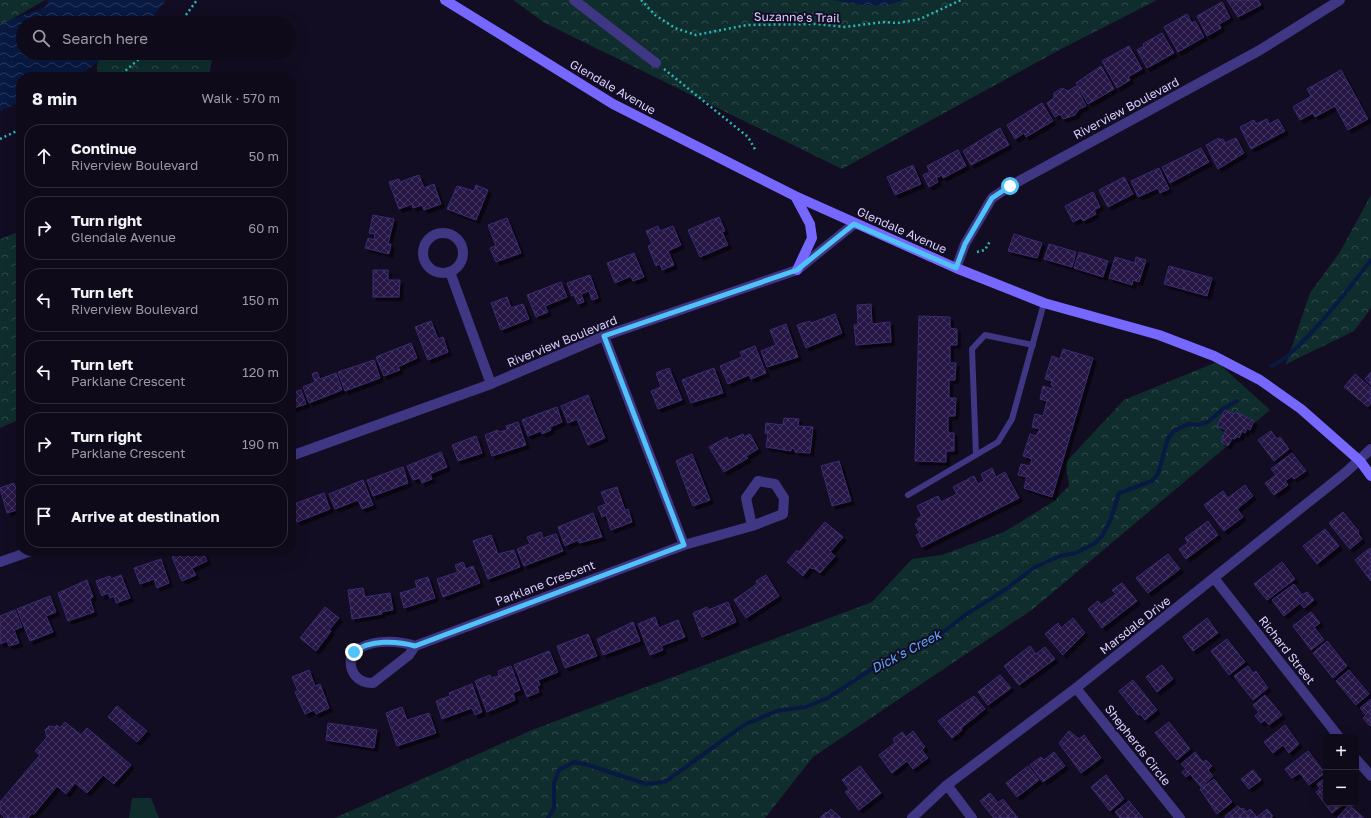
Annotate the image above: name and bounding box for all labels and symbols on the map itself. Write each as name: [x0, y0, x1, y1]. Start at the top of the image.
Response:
street label: Suzanne's Trail: [754, 9, 840, 25]
street label: Glendale Avenue: [567, 56, 659, 118]
street label: Riverview Boulevard: [1071, 74, 1181, 142]
route start: [1001, 177, 1019, 195]
street label: Glendale Avenue: [855, 203, 949, 257]
street label: Riverview Boulevard: [505, 312, 619, 370]
street label: Parklane Crescent: [493, 557, 597, 609]
street label: Marsdale Drive: [1097, 593, 1173, 657]
street label: Richard Street: [1256, 613, 1318, 687]
water label: Dick's Creek: [868, 625, 945, 676]
route end: [345, 643, 363, 661]
street label: Shepherds Circle: [1102, 702, 1174, 788]

